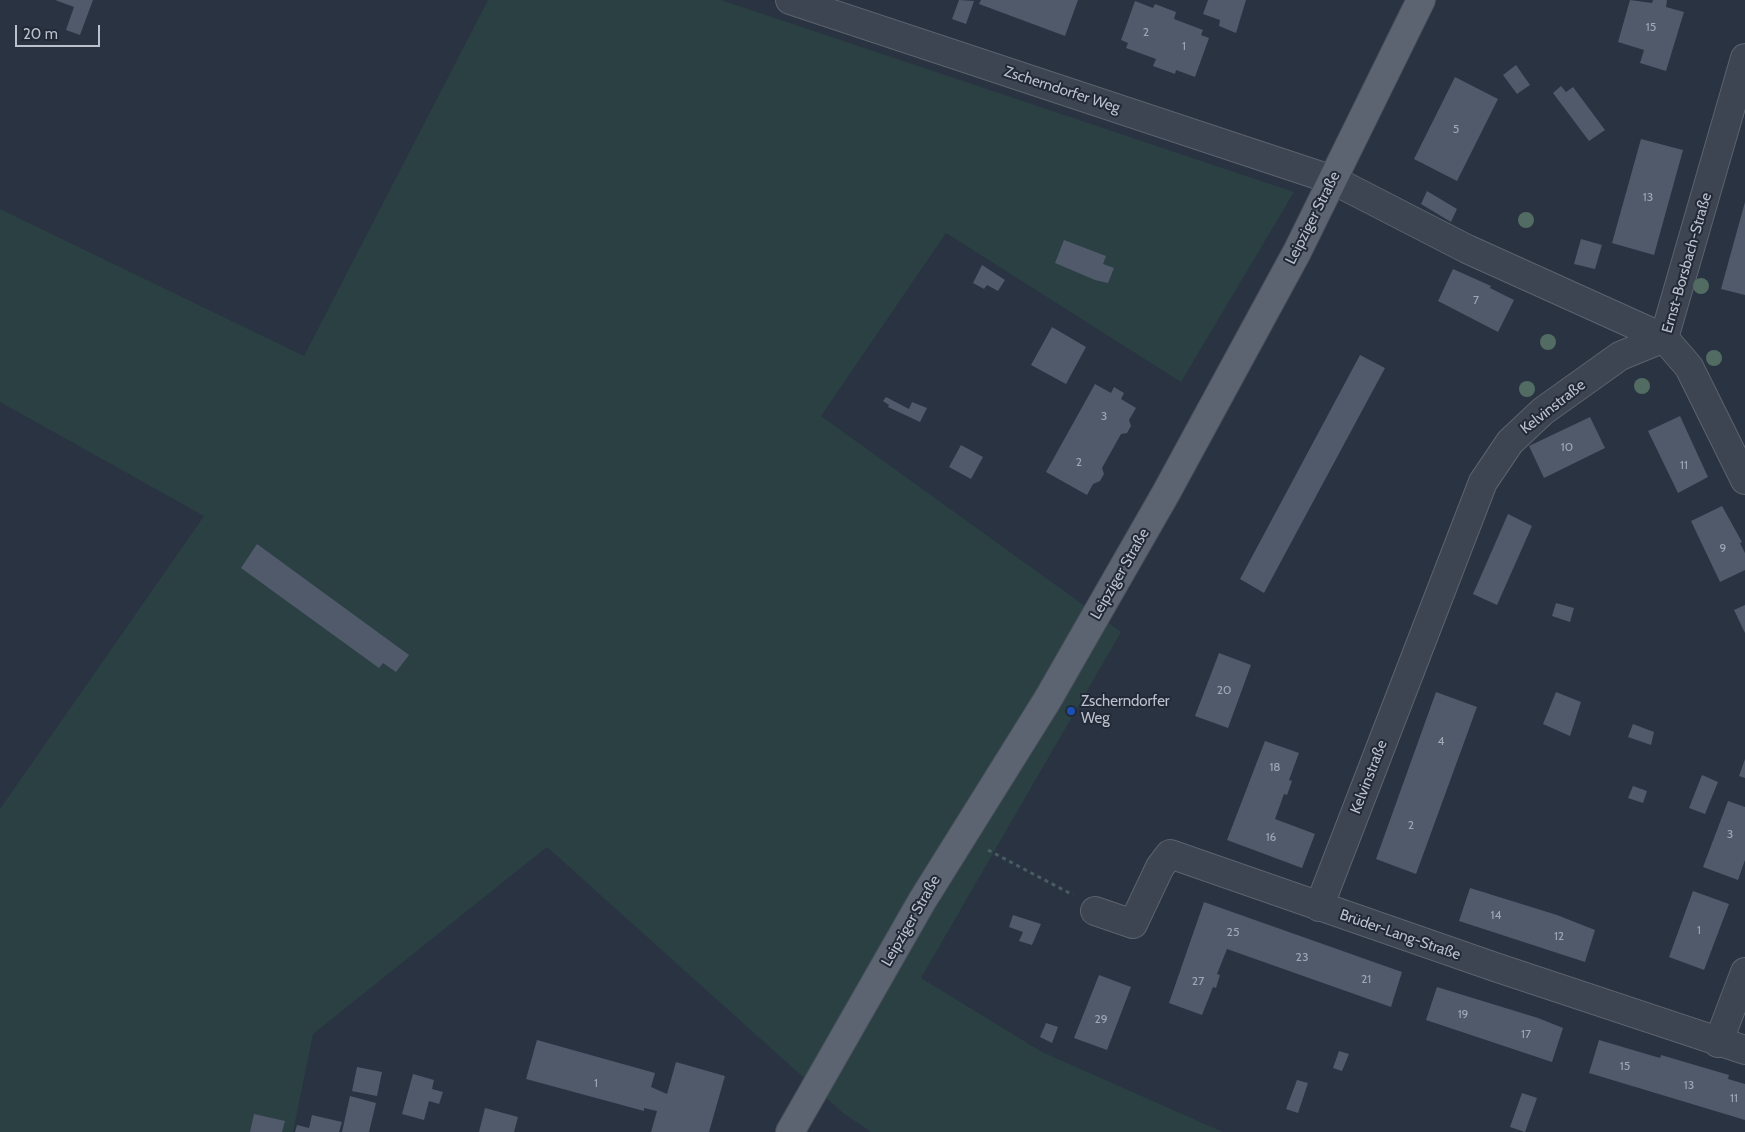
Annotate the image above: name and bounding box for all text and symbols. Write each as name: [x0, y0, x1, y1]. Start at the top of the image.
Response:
scale bar: [18, 15, 102, 47]
house number: 15: [1646, 20, 1656, 34]
text: 20 m: [23, 25, 58, 43]
house number: 2: [1143, 25, 1149, 39]
house number: 1: [1182, 39, 1186, 53]
street label: Zscherndorfer Weg: [1002, 63, 1122, 117]
house number: 5: [1453, 122, 1459, 136]
street label: Leipziger Straße: [1282, 169, 1344, 267]
house number: 13: [1643, 190, 1653, 204]
street label: Ernst-Borsbach-Straße: [1658, 191, 1716, 335]
house number: 7: [1473, 293, 1479, 307]
street label: Kelvinstraße: [1517, 376, 1589, 438]
house number: 3: [1101, 409, 1107, 423]
house number: 10: [1561, 440, 1573, 454]
house number: 2: [1076, 455, 1082, 469]
house number: 11: [1680, 458, 1688, 472]
street label: Leipziger Straße: [1087, 525, 1153, 623]
house number: 9: [1720, 541, 1726, 555]
house number: 20: [1217, 683, 1231, 697]
place label: Zscherndorfer Weg: [1081, 693, 1170, 728]
marker: Zscherndorfer Weg: [1065, 705, 1077, 717]
house number: 4: [1438, 734, 1444, 748]
street label: Kelvinstraße: [1347, 738, 1391, 816]
house number: 18: [1269, 760, 1281, 774]
house number: 2: [1408, 818, 1414, 832]
house number: 3: [1727, 827, 1733, 841]
house number: 16: [1266, 830, 1276, 844]
street label: Leipziger Straße: [878, 872, 944, 970]
street label: Brüder-Lang-Straße: [1337, 906, 1463, 964]
house number: 14: [1491, 908, 1501, 922]
house number: 1: [1697, 923, 1701, 937]
house number: 25: [1227, 925, 1239, 939]
house number: 12: [1554, 929, 1564, 943]
house number: 23: [1296, 950, 1308, 964]
house number: 21: [1361, 972, 1371, 986]
house number: 27: [1192, 974, 1204, 988]
house number: 19: [1458, 1007, 1468, 1021]
house number: 29: [1094, 1012, 1108, 1026]
house number: 17: [1521, 1027, 1531, 1041]
house number: 15: [1620, 1059, 1630, 1073]
house number: 1: [594, 1076, 598, 1090]
house number: 13: [1684, 1078, 1694, 1092]
house number: 11: [1730, 1091, 1738, 1105]

